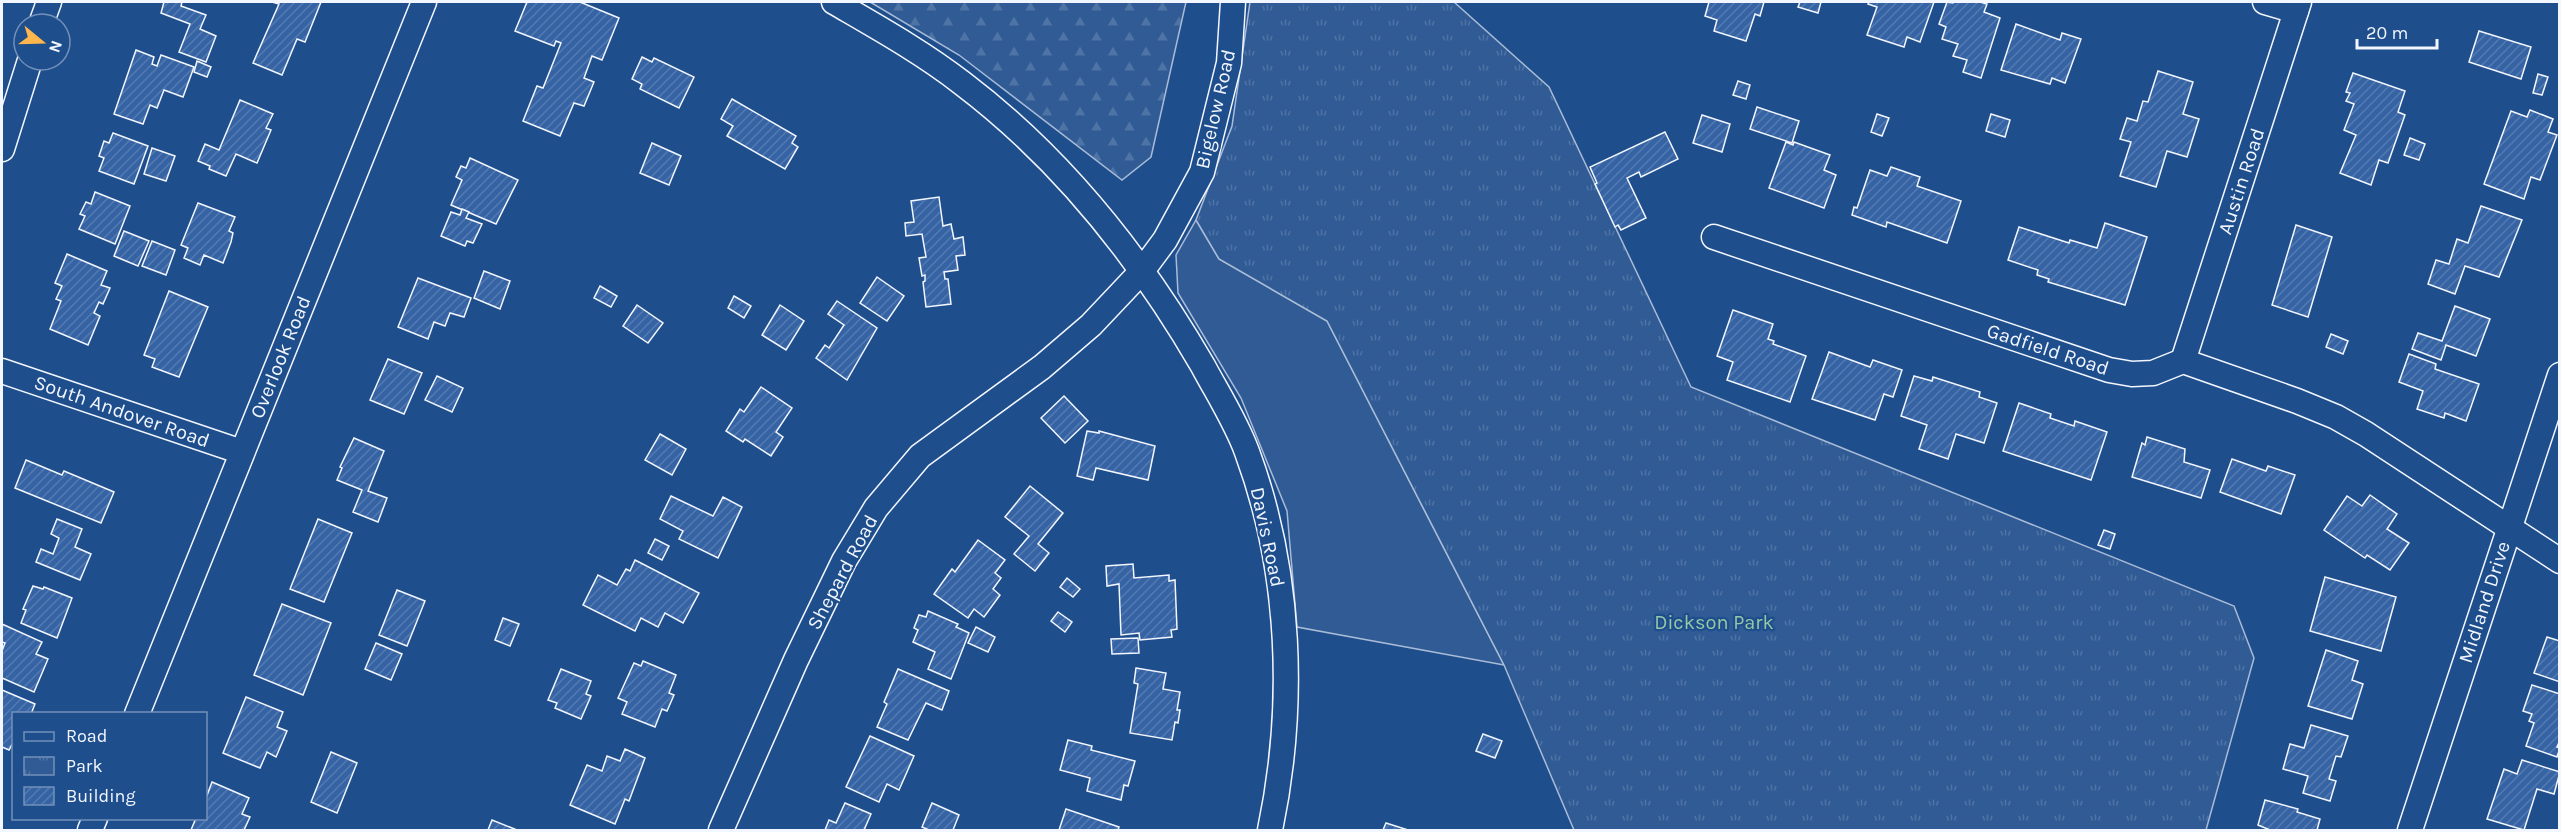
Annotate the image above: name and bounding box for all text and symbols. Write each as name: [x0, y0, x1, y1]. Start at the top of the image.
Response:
north arrow: [12, 12, 72, 72]
scale bar: [2357, 12, 2436, 50]
text: 20 m: [2366, 22, 2408, 44]
text: N: [45, 38, 67, 55]
street label: Bigelow Road: [1191, 47, 1240, 171]
street label: Austin Road: [2213, 125, 2269, 237]
street label: Overlook Road: [245, 293, 315, 422]
street label: Gadfield Road: [1984, 319, 2112, 380]
street label: South Andover Road: [31, 371, 213, 452]
street label: Davis Road: [1246, 485, 1289, 589]
street label: Shepard Road: [802, 511, 882, 634]
street label: Midland Drive: [2454, 538, 2515, 666]
park label: Dickson Park: [1654, 611, 1774, 634]
legend: [12, 712, 207, 820]
text: Road: [66, 725, 107, 747]
text: Park: [66, 755, 103, 777]
text: Building: [66, 785, 136, 807]

